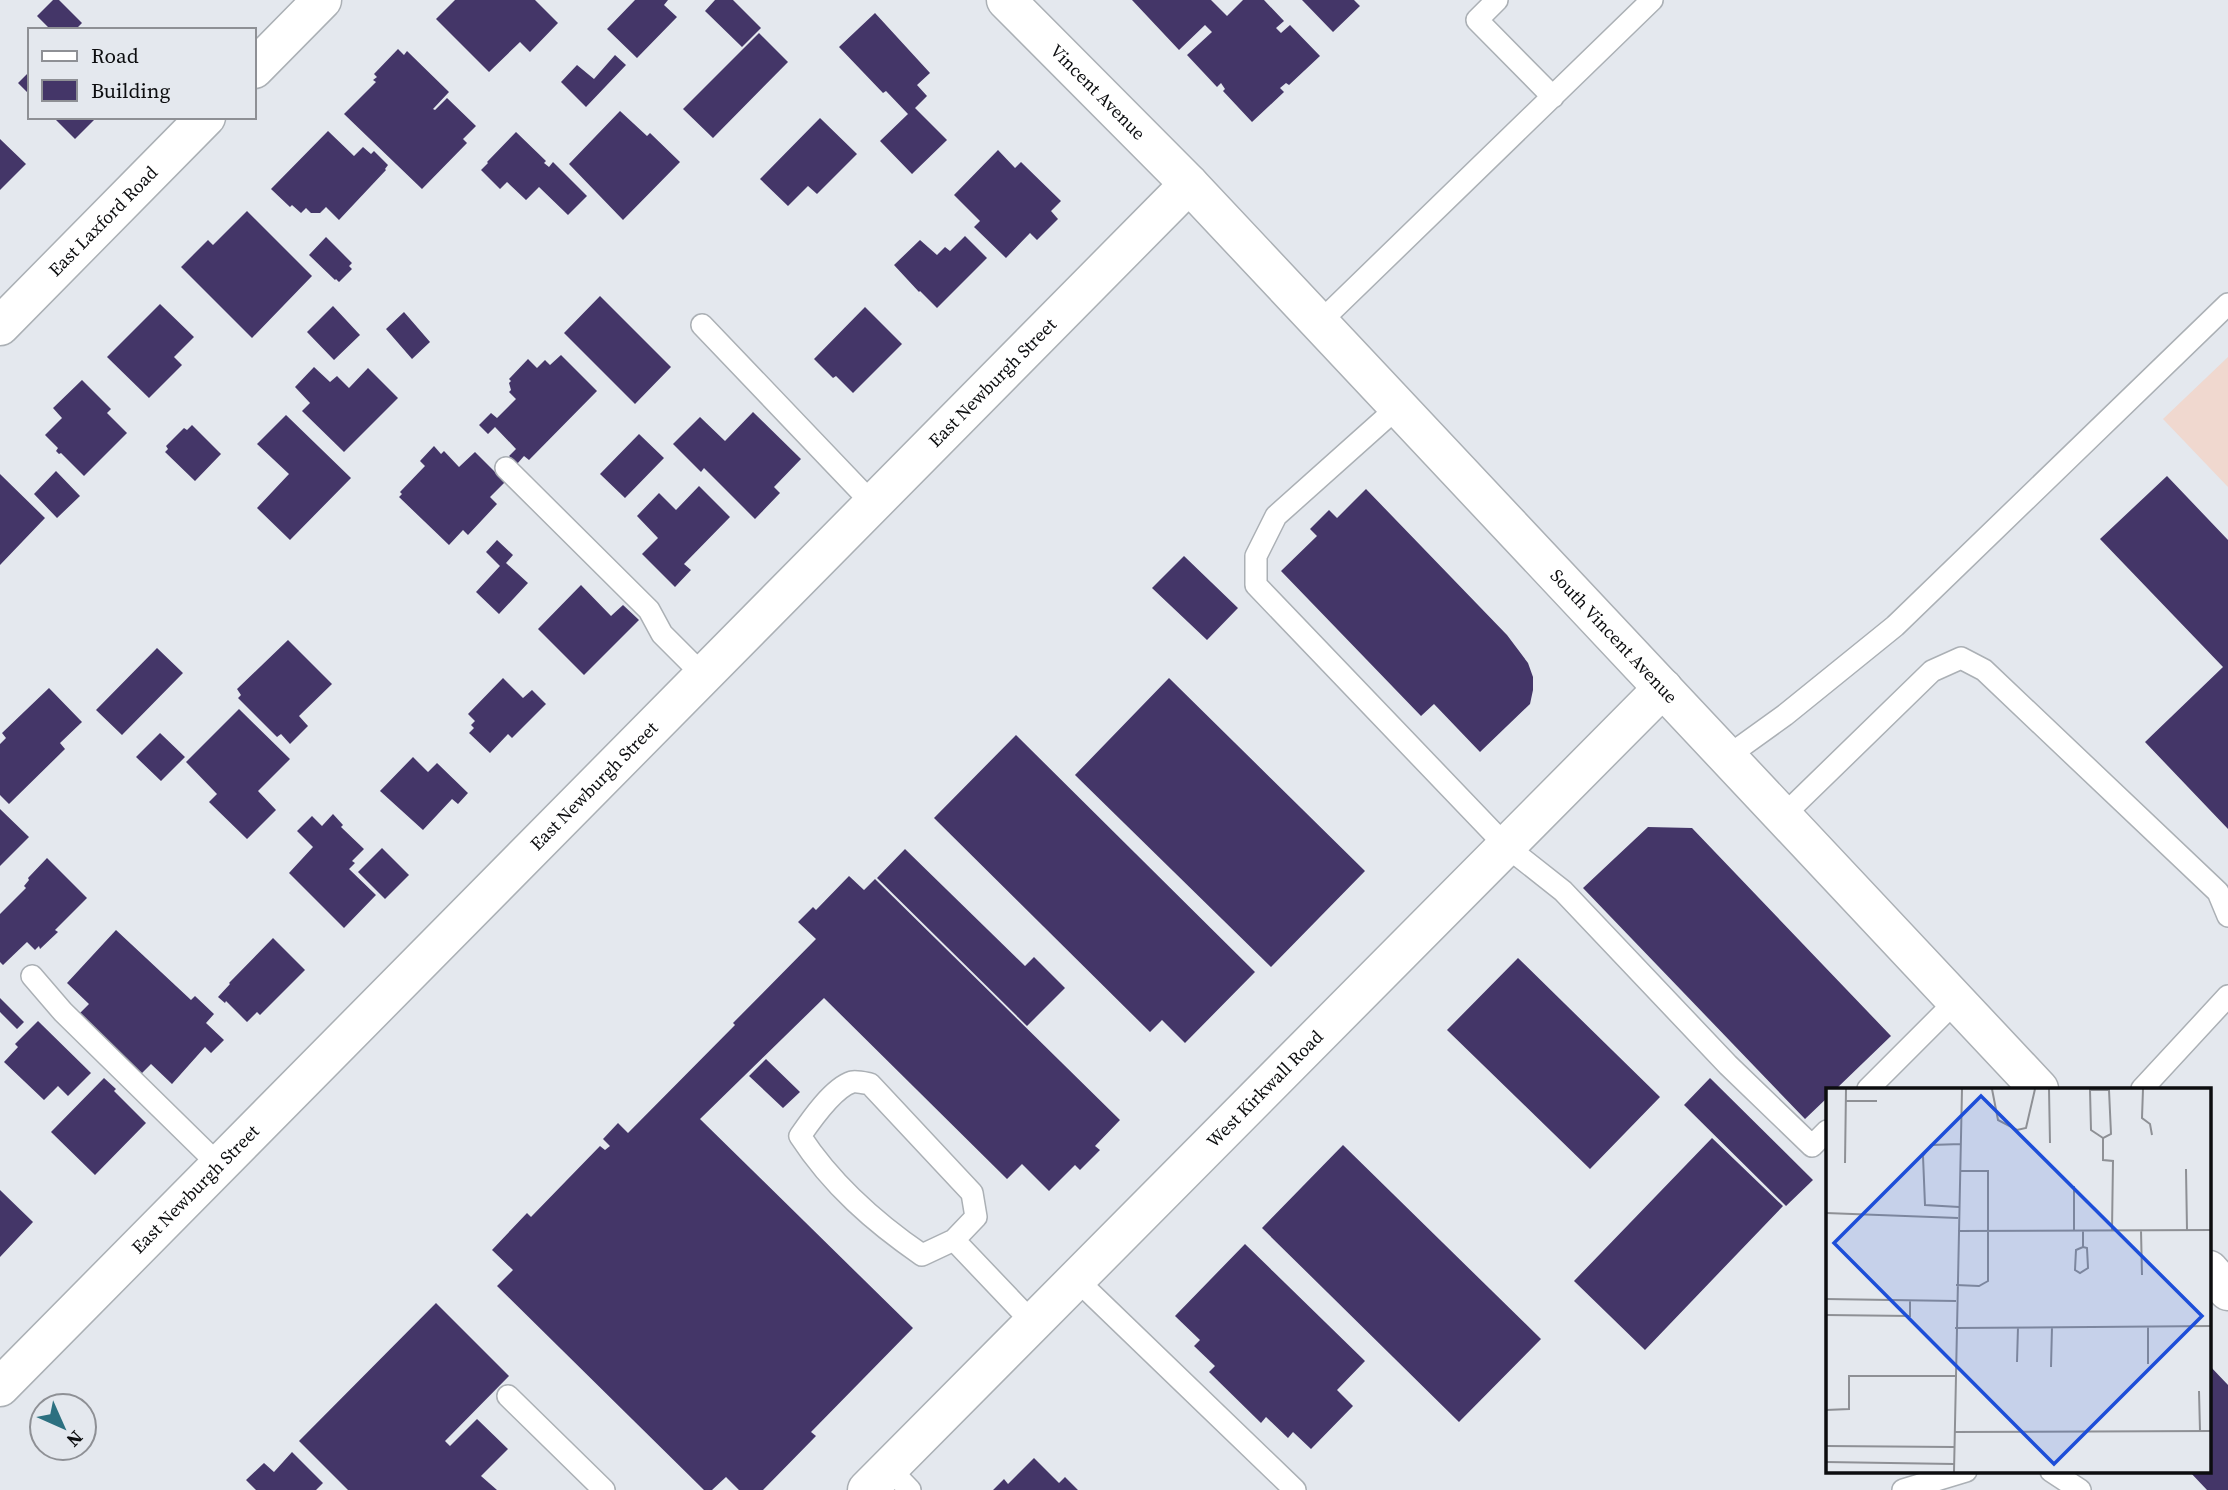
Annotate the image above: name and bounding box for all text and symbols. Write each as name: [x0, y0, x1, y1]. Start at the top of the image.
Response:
legend: [28, 28, 256, 119]
street label: Vincent Avenue: [1045, 38, 1151, 145]
text: Road: [91, 41, 139, 70]
text: Building: [91, 76, 170, 105]
street label: East Laxford Road: [43, 160, 163, 282]
street label: East Newburgh Street: [923, 312, 1062, 452]
street label: South Vincent Avenue: [1545, 563, 1683, 709]
street label: East Newburgh Street: [524, 716, 663, 856]
street label: West Kirkwall Road: [1201, 1024, 1329, 1153]
inset map: [1826, 1088, 2210, 1472]
street label: East Newburgh Street: [126, 1119, 265, 1259]
north arrow: [28, 1392, 98, 1462]
text: N: [61, 1425, 89, 1453]

